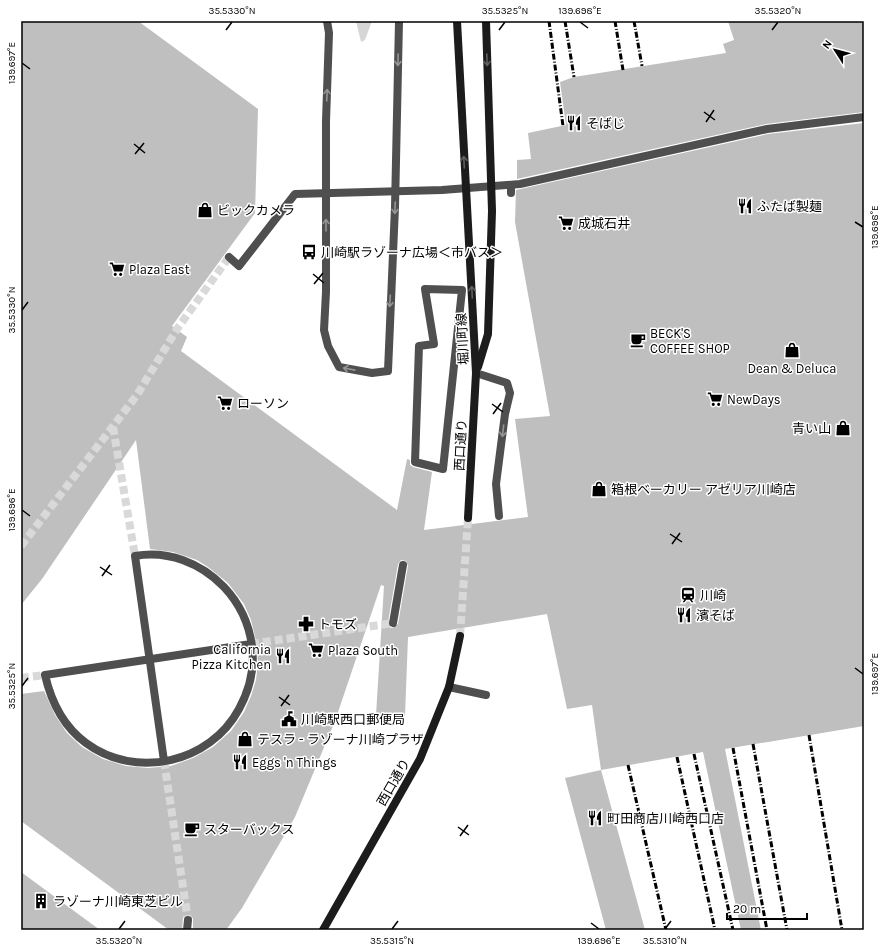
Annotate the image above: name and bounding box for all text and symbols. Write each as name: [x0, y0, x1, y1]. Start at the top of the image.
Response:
text: 35.5330°N: [209, 5, 255, 17]
text: 35.5325°N: [482, 5, 528, 17]
text: 139.698°E: [558, 5, 602, 17]
text: 35.5320°N: [755, 5, 801, 17]
north arrow: [815, 30, 855, 70]
text: N: [820, 37, 835, 51]
text: 139.697°E: [6, 42, 18, 84]
one-way arrow: [394, 53, 402, 66]
one-way arrow: [483, 53, 491, 66]
one-way arrow: [323, 89, 331, 102]
restaurant icon: そばじ: [565, 114, 583, 132]
place label: そばじ: [586, 116, 625, 131]
one-way arrow: [461, 156, 468, 169]
restaurant icon: ふたば製麺: [736, 197, 754, 215]
place label: ふたば製麺: [757, 199, 822, 214]
shop icon: ビックカメラ: [196, 201, 214, 219]
one-way arrow: [391, 201, 399, 214]
place label: ビックカメラ: [217, 203, 295, 218]
text: 139.698°E: [869, 205, 881, 249]
supermarket icon: 成城石井: [557, 214, 575, 232]
place label: 成城石井: [578, 216, 630, 231]
one-way arrow: [322, 219, 330, 232]
bus stop icon: 川崎駅ラゾーナ広場＜市バス＞: [300, 243, 318, 261]
place label: 川崎駅ラゾーナ広場＜市バス＞: [321, 245, 503, 260]
supermarket icon: Plaza East: [108, 260, 126, 278]
place label: Plaza East: [129, 262, 190, 277]
one-way arrow: [468, 286, 475, 299]
text: 35.5330°N: [6, 287, 18, 333]
one-way arrow: [387, 294, 394, 307]
street label: 堀川町線: [454, 313, 471, 365]
place label: BECK'S COFFEE SHOP: [650, 326, 730, 356]
cafe icon: BECK'S COFFEE SHOP: [629, 331, 647, 349]
shop icon: Dean & Deluca: [783, 341, 801, 359]
place label: Dean & Deluca: [748, 361, 836, 376]
one-way arrow: [343, 365, 356, 373]
supermarket icon: NewDays: [706, 390, 724, 408]
place label: NewDays: [727, 392, 781, 407]
supermarket icon: ローソン: [216, 394, 234, 412]
place label: ローソン: [237, 396, 289, 411]
street label: 西口通り: [452, 419, 469, 471]
shop icon: 青い山: [834, 419, 852, 437]
place label: 青い山: [792, 421, 831, 436]
one-way arrow: [499, 424, 507, 437]
shop icon: 箱根ベーカリー アゼリア川崎店: [590, 480, 608, 498]
place label: 箱根ベーカリー アゼリア川崎店: [611, 482, 796, 497]
text: 139.696°E: [6, 488, 18, 532]
station icon: 川崎: [679, 586, 697, 604]
place label: 川崎: [700, 588, 726, 603]
restaurant icon: 濱そば: [675, 606, 693, 624]
place label: 濱そば: [696, 608, 735, 623]
pharmacy icon: トモズ: [297, 615, 315, 633]
place label: トモズ: [318, 617, 357, 632]
supermarket icon: Plaza South: [307, 641, 325, 659]
place label: California Pizza Kitchen: [192, 642, 271, 672]
place label: Plaza South: [328, 643, 398, 658]
restaurant icon: California Pizza Kitchen: [274, 647, 292, 665]
text: 139.697°E: [869, 653, 881, 695]
text: 35.5325°N: [6, 663, 18, 709]
public building icon: 川崎駅西口郵便局: [280, 710, 298, 728]
place label: 川崎駅西口郵便局: [301, 712, 405, 727]
shop icon: テスラ - ラゾーナ川崎プラザ: [236, 730, 254, 748]
place label: テスラ - ラゾーナ川崎プラザ: [257, 732, 424, 747]
restaurant icon: Eggs 'n Things: [231, 753, 249, 771]
place label: Eggs 'n Things: [252, 755, 337, 770]
street label: 西口通り: [374, 756, 413, 809]
restaurant icon: 町田商店川崎西口店: [586, 809, 604, 827]
place label: 町田商店川崎西口店: [607, 811, 724, 826]
cafe icon: スターバックス: [183, 820, 201, 838]
place label: スターバックス: [204, 822, 294, 837]
building icon: ラゾーナ川崎東芝ビル: [32, 892, 50, 910]
place label: ラゾーナ川崎東芝ビル: [53, 894, 183, 909]
scale bar: [727, 895, 807, 921]
text: 20 m: [733, 902, 761, 916]
text: 35.5320°N: [96, 935, 142, 947]
text: 35.5315°N: [370, 935, 414, 947]
text: 139.696°E: [577, 935, 621, 947]
text: 35.5310°N: [643, 935, 687, 947]

